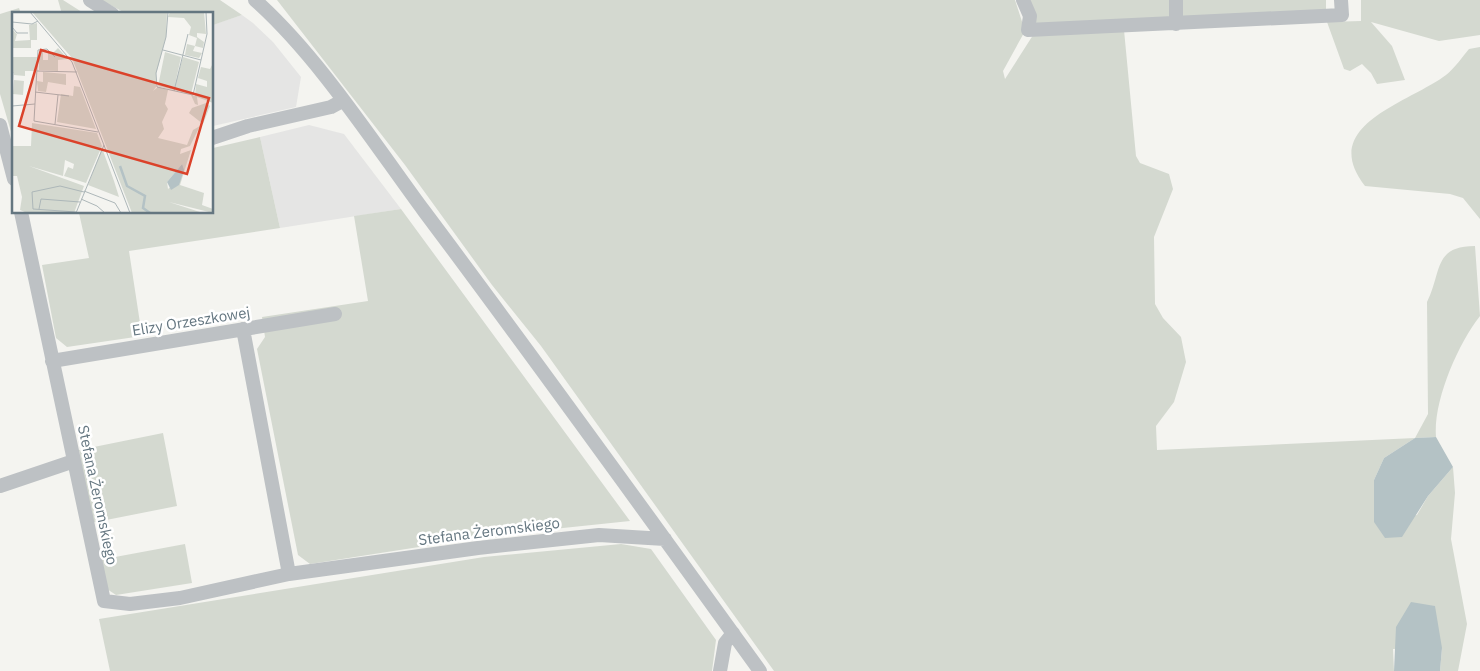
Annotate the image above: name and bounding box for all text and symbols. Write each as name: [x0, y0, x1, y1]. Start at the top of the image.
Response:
inset map: [12, 12, 214, 214]
street label: Elizy Orzeszkowej: [131, 302, 251, 340]
street label: Stefana Żeromskiego: [74, 423, 122, 567]
street label: Stefana Żeromskiego: [417, 513, 561, 549]

